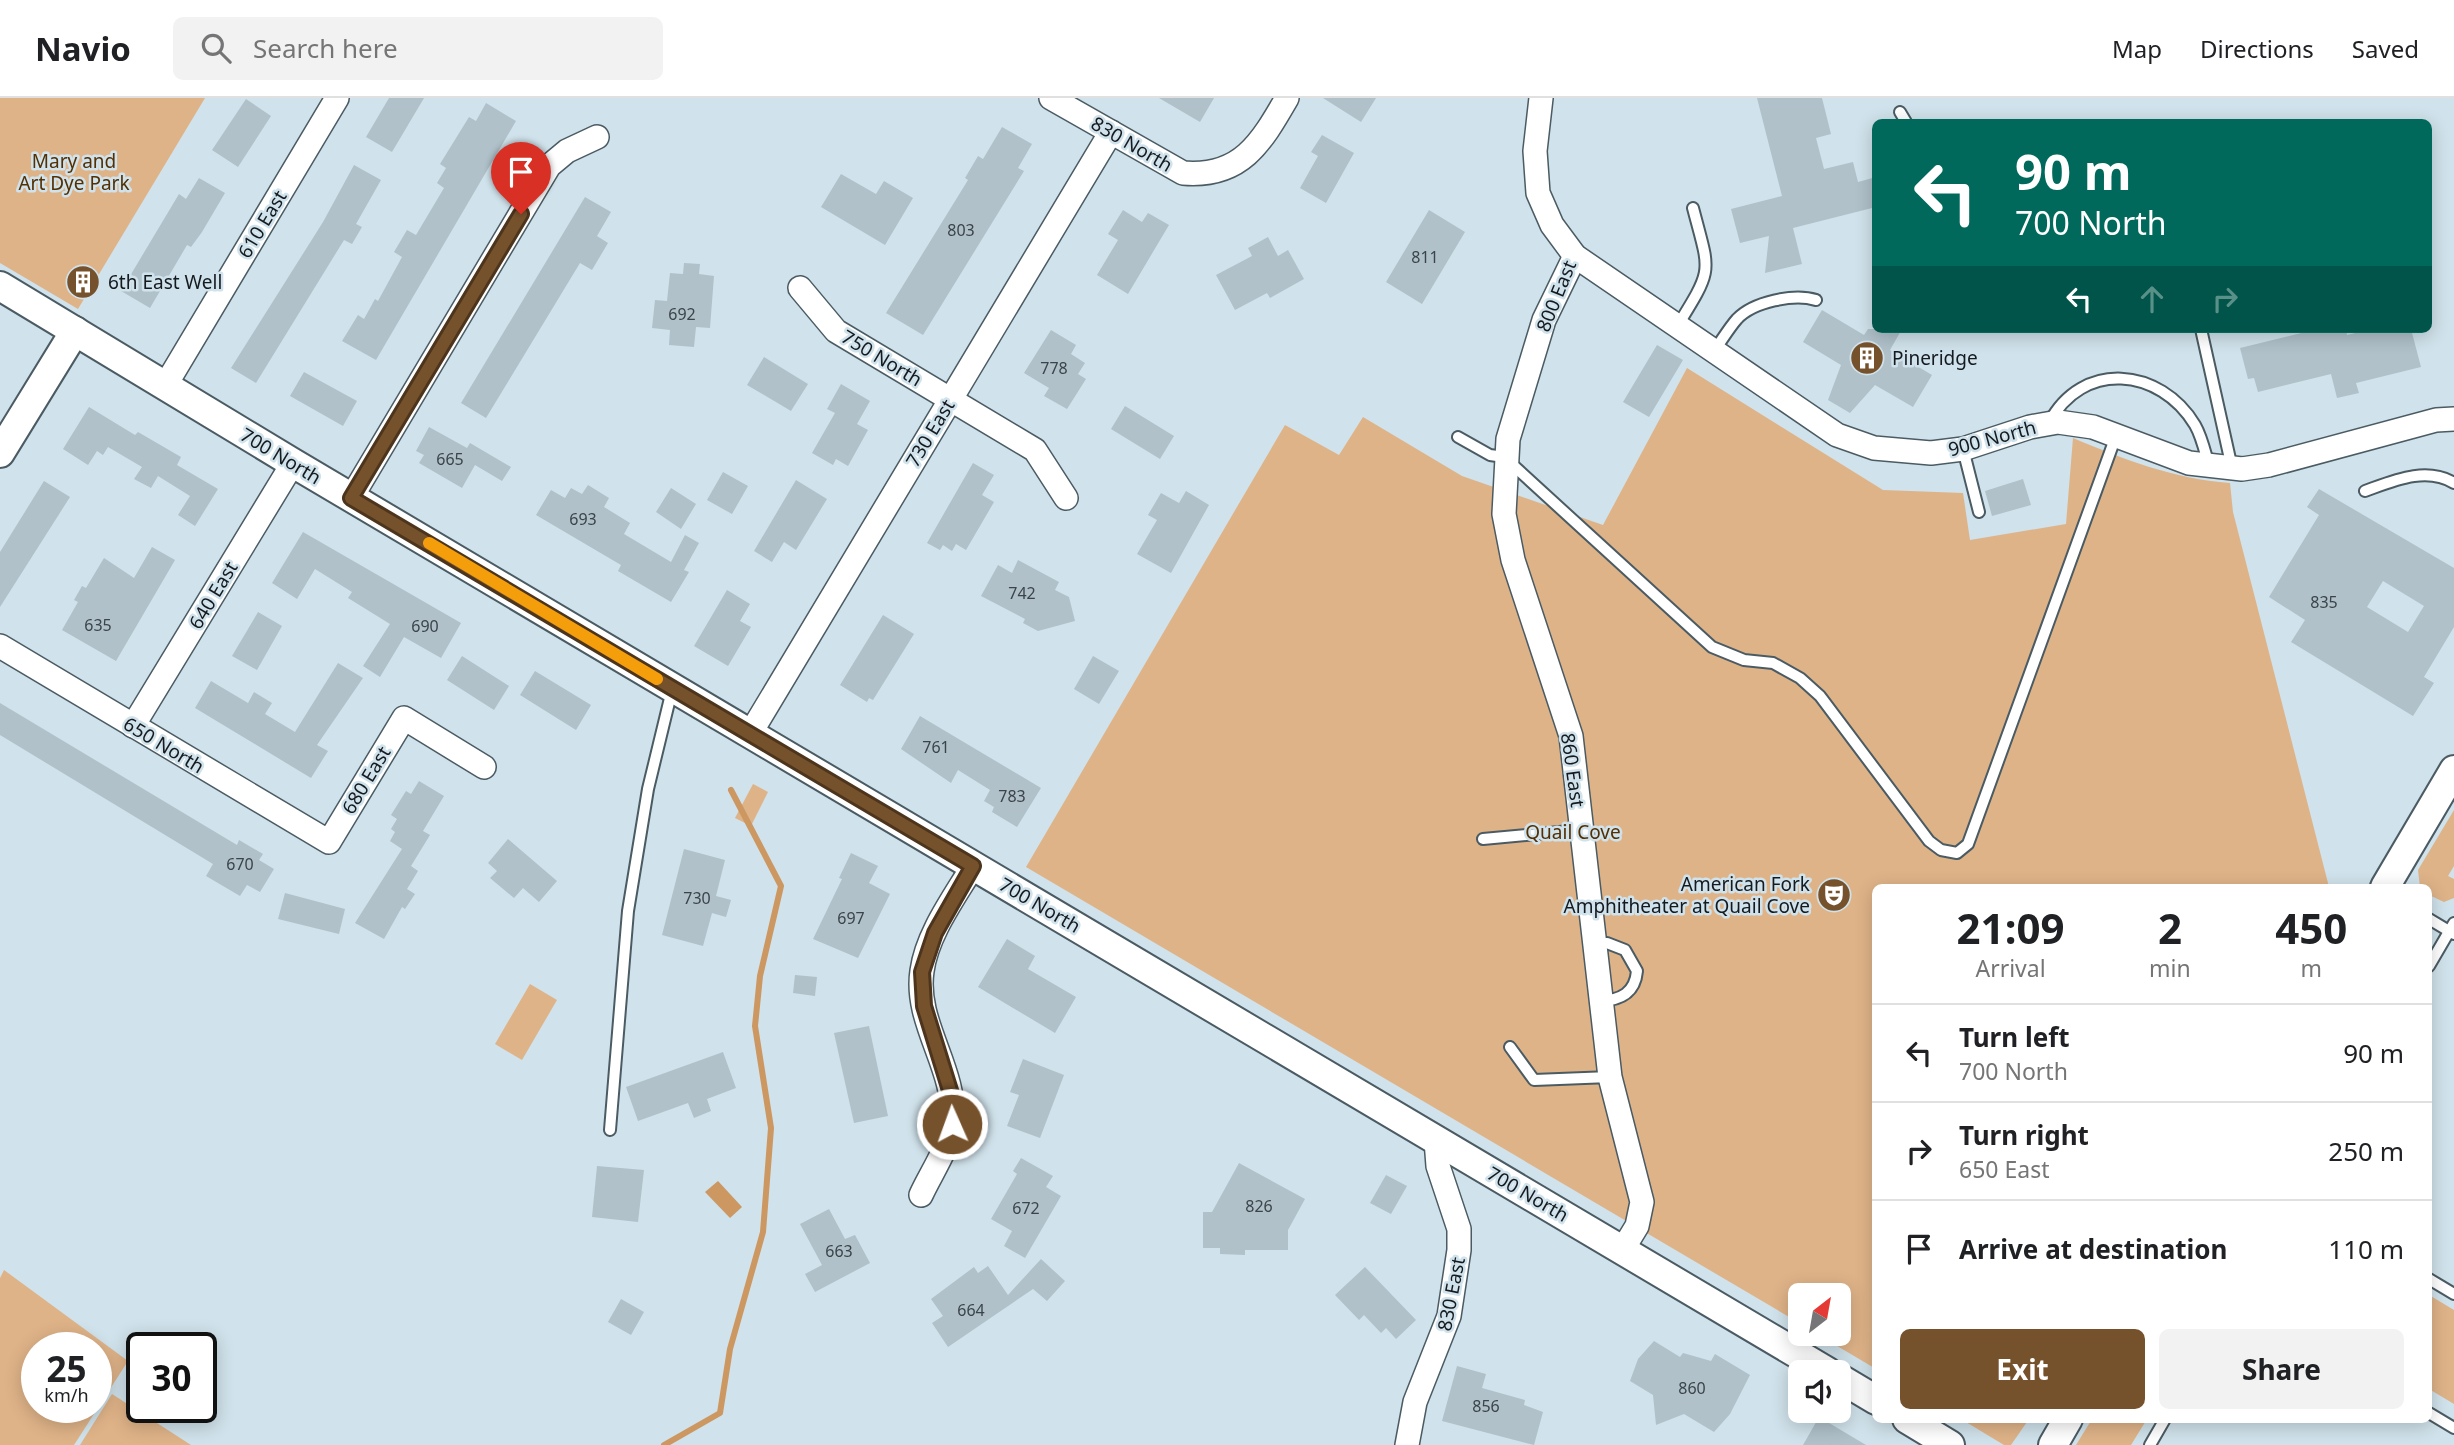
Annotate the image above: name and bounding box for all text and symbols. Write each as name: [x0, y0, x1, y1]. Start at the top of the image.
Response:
search box: [173, 17, 663, 80]
text: Navio: [35, 26, 131, 71]
icon: search: [197, 29, 235, 67]
text: Search here: [253, 30, 398, 66]
text: Map: [2112, 32, 2162, 65]
text: Directions: [2200, 32, 2314, 65]
text: Saved: [2352, 32, 2419, 65]
street label: 830 North: [1087, 110, 1177, 178]
text: 90 m: [2015, 138, 2132, 204]
pin: [491, 142, 551, 214]
icon: left: [1900, 147, 1991, 238]
park label: Mary and Art Dye Park: [18, 148, 130, 196]
icon: arrive: [502, 153, 540, 191]
street label: 610 East: [232, 185, 292, 263]
text: 700 North: [2015, 201, 2166, 244]
house number: 803: [947, 219, 975, 241]
house number: 811: [1411, 246, 1439, 268]
street label: 800 East: [1530, 256, 1582, 336]
building icon: 6th East Well: [64, 263, 102, 301]
place label: 6th East Well: [108, 269, 222, 295]
icon: left: [2060, 280, 2098, 318]
icon: ahead: [2133, 280, 2171, 318]
icon: right: [2206, 280, 2244, 318]
house number: 692: [668, 303, 696, 325]
street label: 750 North: [837, 324, 927, 392]
building icon: Pineridge: [1848, 339, 1886, 377]
place label: Pineridge: [1892, 345, 1978, 371]
house number: 778: [1040, 357, 1068, 379]
street label: 730 East: [900, 394, 960, 472]
street label: 900 North: [1945, 414, 2039, 462]
street label: 700 North: [236, 422, 326, 490]
house number: 665: [436, 448, 464, 470]
house number: 693: [569, 508, 597, 530]
street label: 640 East: [183, 556, 243, 634]
house number: 742: [1008, 582, 1036, 604]
house number: 835: [2310, 591, 2338, 613]
house number: 635: [84, 614, 112, 636]
house number: 690: [411, 615, 439, 637]
street label: 650 North: [119, 711, 209, 779]
street label: 860 East: [1555, 731, 1591, 809]
house number: 761: [922, 736, 950, 758]
street label: 680 East: [336, 741, 396, 819]
house number: 783: [998, 785, 1026, 807]
park label: Quail Cove: [1525, 819, 1621, 845]
house number: 670: [226, 853, 254, 875]
street label: 700 North: [995, 871, 1085, 939]
place label: American Fork Amphitheater at Quail Cove: [1563, 871, 1810, 919]
theatre icon: American Fork Amphitheater at Quail Cove: [1815, 876, 1853, 914]
house number: 730: [683, 887, 711, 909]
text: 21:09: [1957, 899, 2064, 956]
text: 2: [2158, 899, 2182, 956]
text: 450: [2275, 899, 2347, 956]
house number: 697: [837, 907, 865, 929]
text: Arrival: [1975, 952, 2046, 984]
text: min: [2149, 952, 2191, 984]
text: m: [2301, 952, 2322, 984]
text: Turn left: [1959, 1019, 2070, 1055]
icon: left: [1900, 1034, 1938, 1072]
text: 90 m: [2343, 1035, 2404, 1071]
text: 700 North: [1959, 1055, 2068, 1087]
position arrow: [915, 1087, 989, 1161]
text: Turn right: [1959, 1117, 2089, 1153]
icon: right: [1900, 1132, 1938, 1170]
text: 250 m: [2328, 1133, 2404, 1169]
text: 650 East: [1959, 1153, 2049, 1185]
street label: 700 North: [1483, 1160, 1573, 1228]
house number: 826: [1245, 1195, 1273, 1217]
house number: 672: [1012, 1197, 1040, 1219]
icon: arrive: [1900, 1230, 1938, 1268]
text: Arrive at destination: [1959, 1231, 2228, 1267]
text: 110 m: [2328, 1231, 2404, 1267]
house number: 663: [825, 1240, 853, 1262]
street label: 830 East: [1431, 1255, 1471, 1333]
north arrow: [1788, 1283, 1852, 1346]
map controls: [1788, 1283, 1851, 1423]
house number: 664: [957, 1299, 985, 1321]
button: Exit: [1900, 1329, 2145, 1409]
button: Share: [2159, 1329, 2404, 1409]
speed limit sign: 30: [126, 1332, 217, 1423]
text: 25: [46, 1345, 87, 1392]
button: sound: [1788, 1360, 1851, 1423]
house number: 860: [1678, 1377, 1706, 1399]
text: km/h: [44, 1383, 89, 1407]
house number: 856: [1472, 1395, 1500, 1417]

